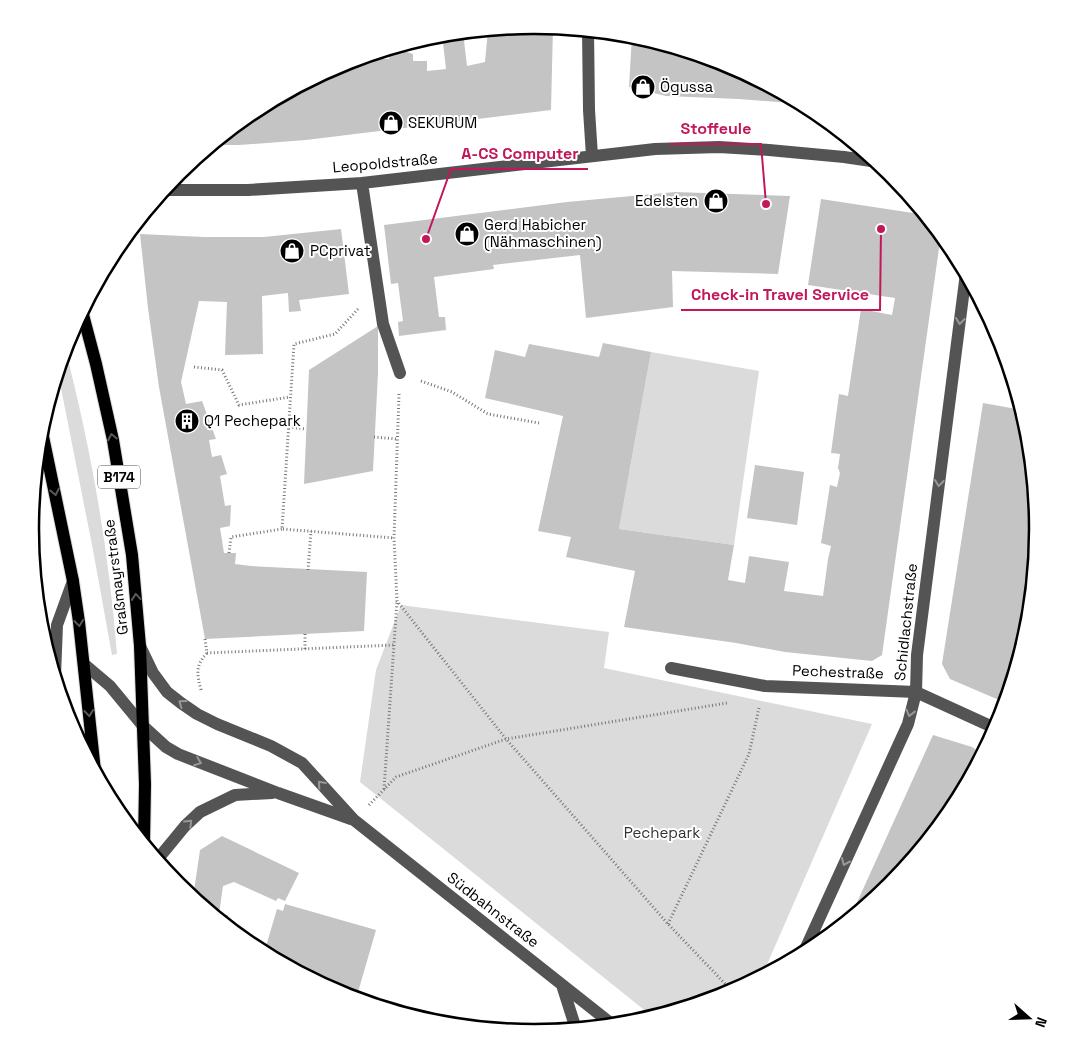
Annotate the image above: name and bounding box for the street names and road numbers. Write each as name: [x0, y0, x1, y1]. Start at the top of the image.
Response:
street label: Leopoldstraße: [332, 148, 438, 177]
road number: B174: [98, 466, 140, 488]
street label: Graßmayrstraße: [99, 518, 132, 636]
street label: Schidlachstraße: [890, 562, 921, 682]
street label: Pechestraße: [792, 660, 884, 683]
street label: Südbahnstraße: [443, 868, 543, 952]

